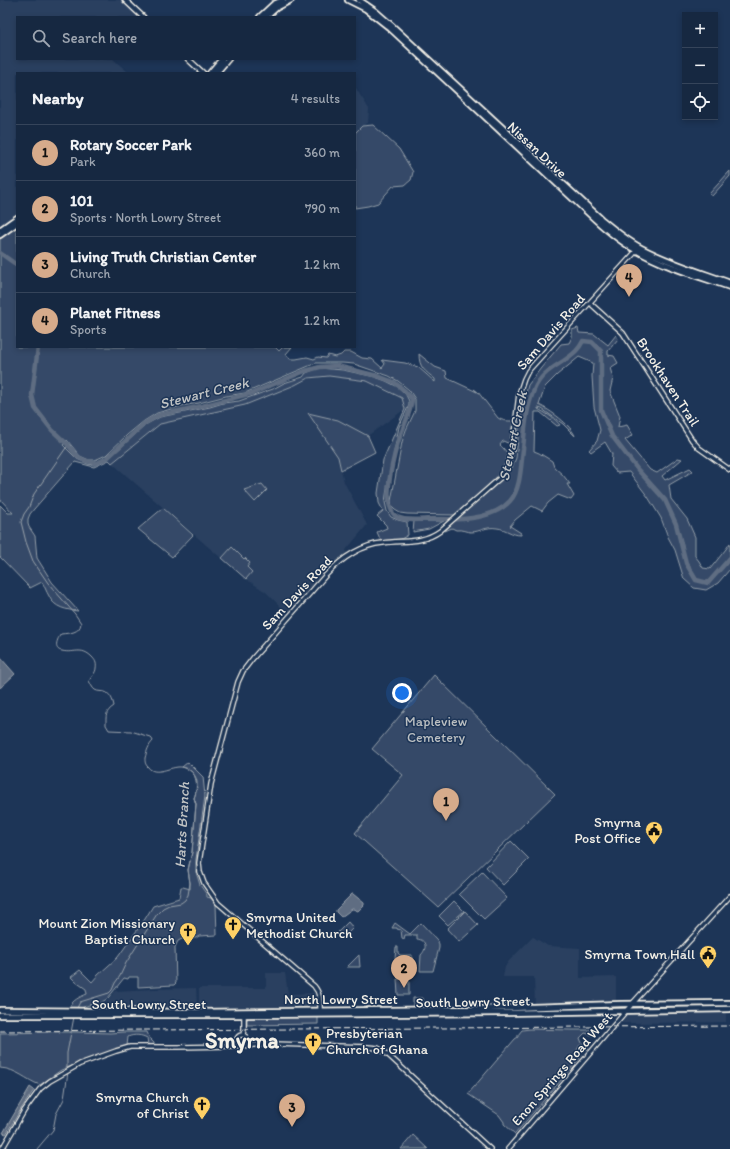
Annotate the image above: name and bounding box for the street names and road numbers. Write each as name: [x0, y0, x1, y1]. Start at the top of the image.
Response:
street label: Nissan Drive: [504, 118, 570, 182]
street label: Sam Davis Road: [513, 290, 589, 374]
street label: Brookhaven Trail: [633, 334, 703, 430]
street label: Sam Davis Road: [258, 552, 336, 634]
street label: North Lowry Street: [284, 991, 398, 1008]
street label: South Lowry Street: [416, 993, 530, 1011]
street label: South Lowry Street: [92, 996, 206, 1013]
street label: Enon Springs Road West: [508, 1009, 616, 1129]

